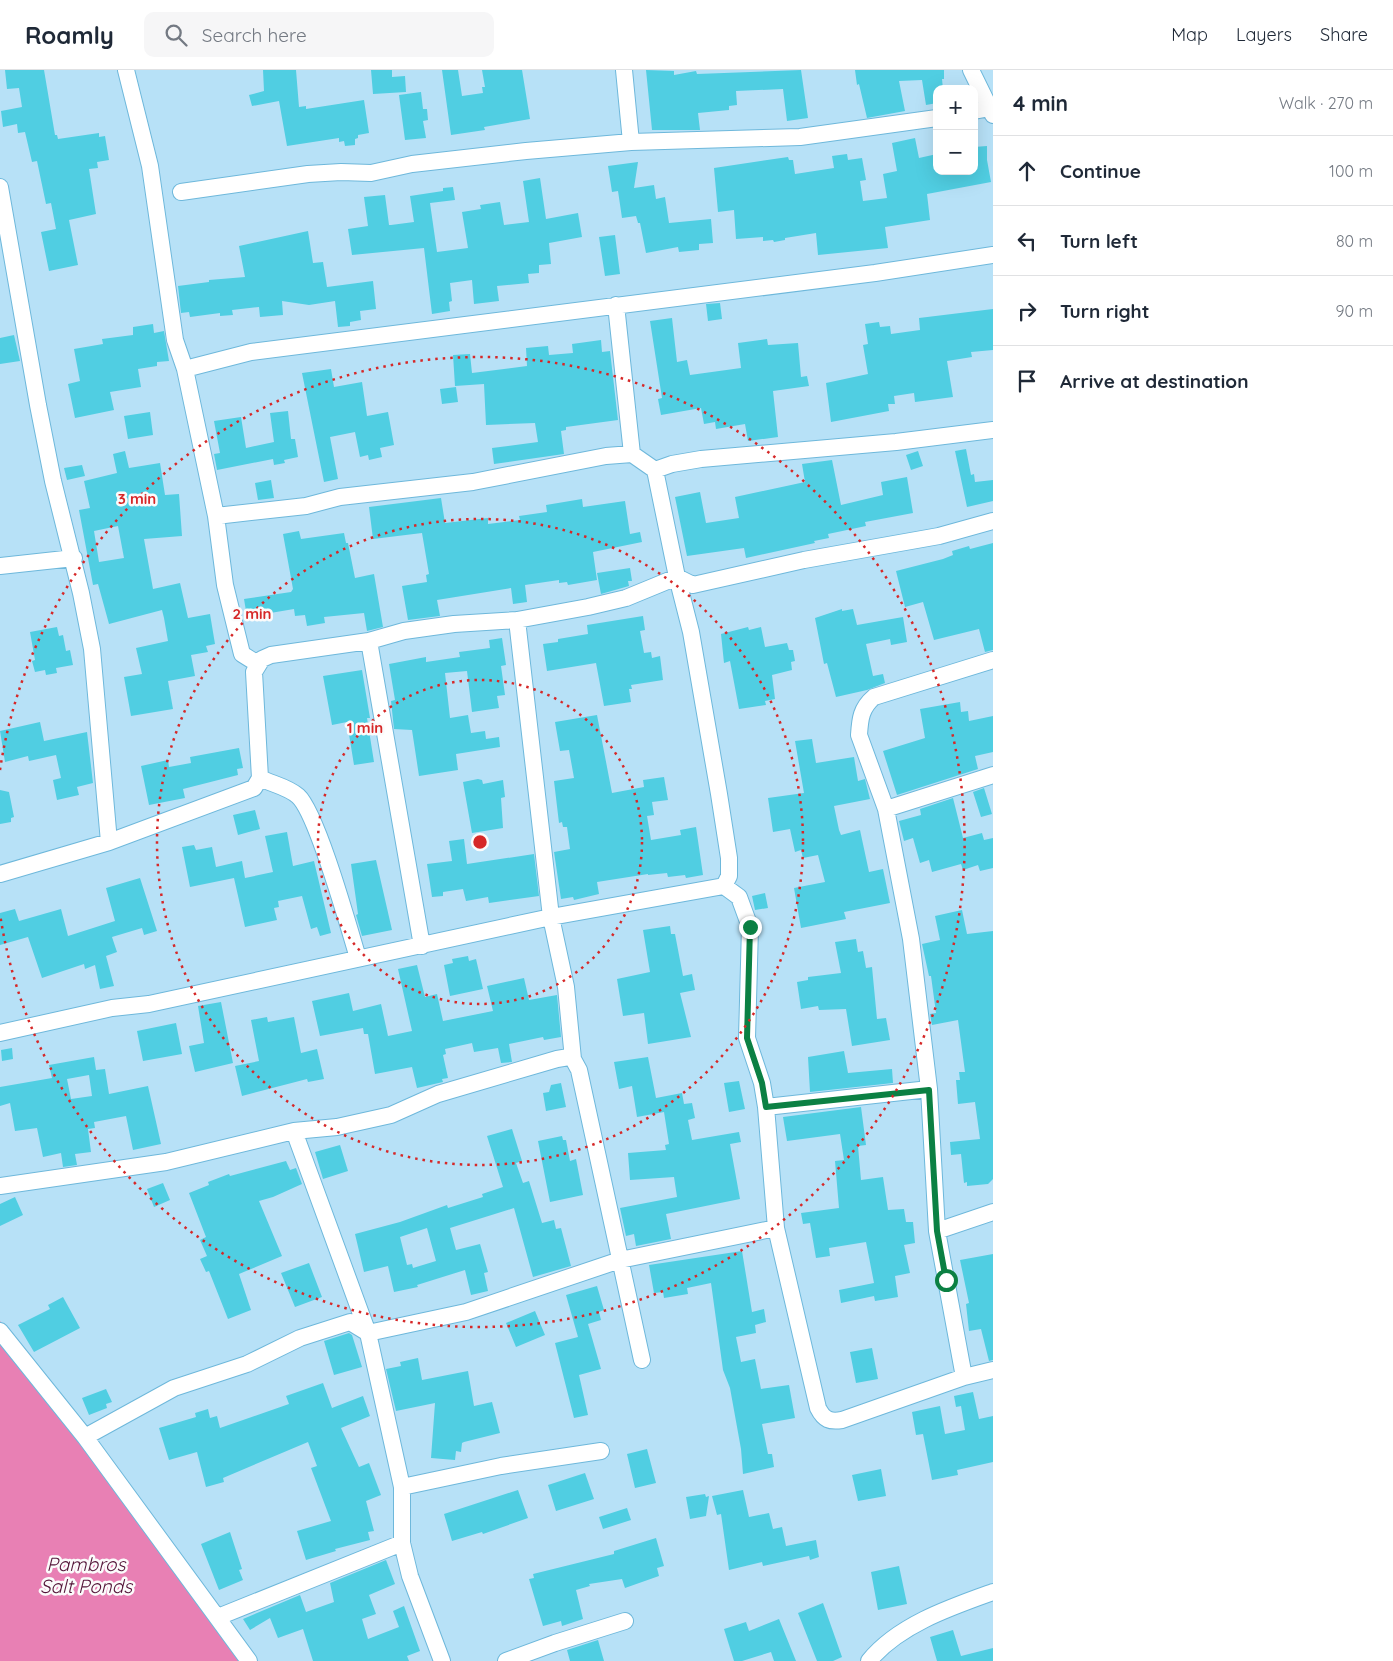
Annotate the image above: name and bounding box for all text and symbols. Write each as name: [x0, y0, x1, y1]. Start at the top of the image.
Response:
search box: [144, 12, 494, 57]
text: Roamly: [25, 20, 114, 50]
icon: search: [162, 21, 190, 49]
text: Search here: [202, 23, 307, 47]
text: Map: [1171, 23, 1208, 46]
text: Layers: [1236, 23, 1292, 46]
text: Share: [1320, 23, 1368, 46]
map controls: [933, 85, 978, 175]
button: +: [933, 85, 978, 130]
text: 4 min: [1013, 90, 1068, 116]
text: Walk · 270 m: [1279, 93, 1373, 113]
button: −: [933, 130, 978, 175]
icon: ahead: [1013, 157, 1041, 185]
text: Continue: [1060, 159, 1141, 183]
text: 100 m: [1329, 161, 1373, 181]
icon: left: [1013, 227, 1041, 255]
text: Turn left: [1060, 229, 1138, 253]
text: 80 m: [1336, 231, 1373, 251]
icon: right: [1013, 297, 1041, 325]
text: Turn right: [1060, 299, 1149, 323]
text: 90 m: [1336, 301, 1373, 321]
icon: arrive: [1013, 367, 1041, 395]
text: Arrive at destination: [1060, 369, 1249, 393]
text: 3 min: [118, 489, 156, 508]
text: 2 min: [232, 604, 272, 623]
text: 1 min: [347, 718, 383, 737]
centre of rings: [471, 833, 489, 851]
route end: [739, 916, 762, 939]
route start: [935, 1269, 958, 1292]
water label: Pambros Salt Ponds: [40, 1552, 133, 1598]

